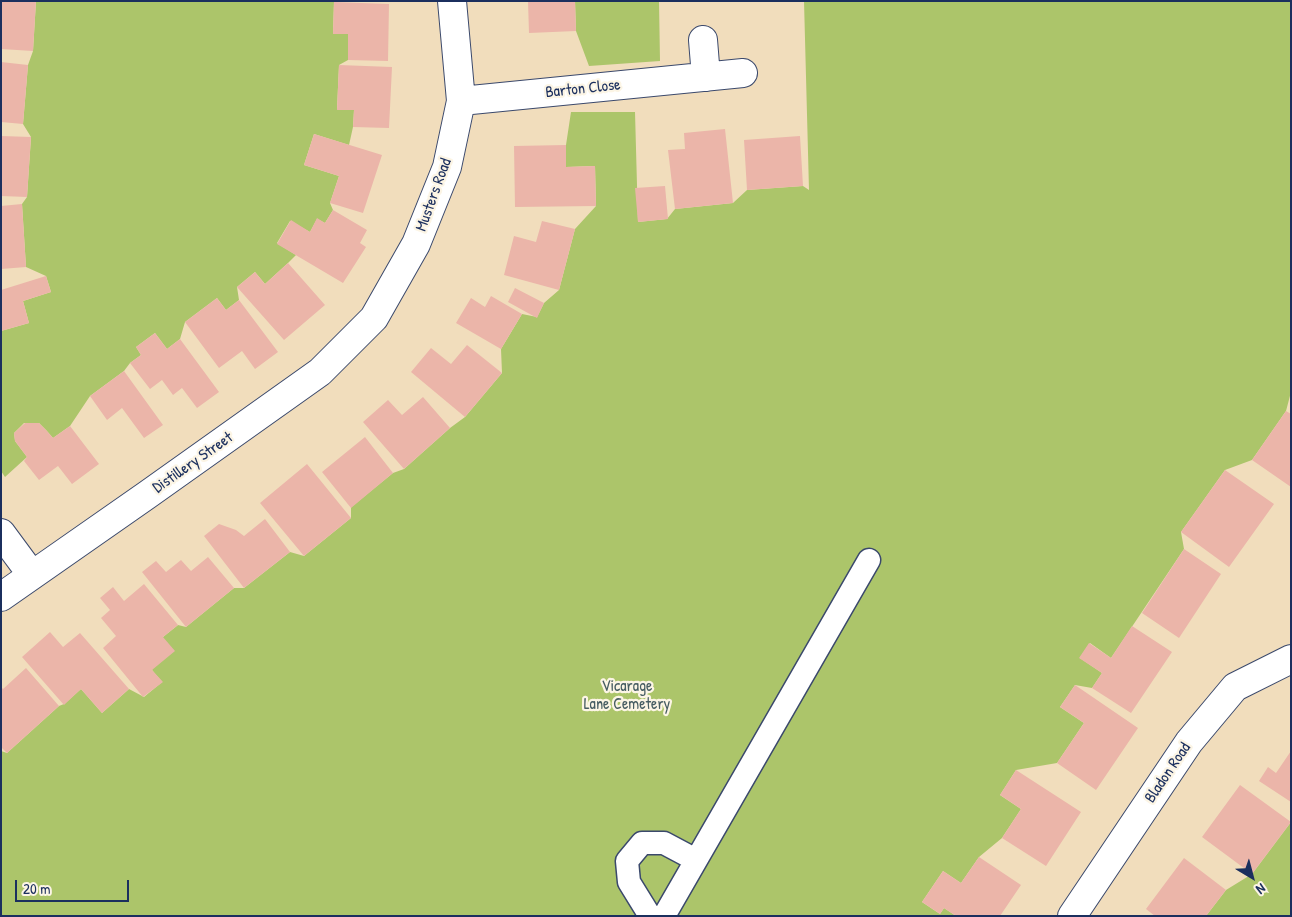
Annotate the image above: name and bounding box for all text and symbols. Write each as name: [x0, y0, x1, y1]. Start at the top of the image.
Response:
street label: Barton Close: [544, 76, 622, 102]
street label: Musters Road: [412, 156, 456, 234]
street label: Distillery Street: [149, 428, 237, 498]
park label: Vicarage Lane Cemetery: [584, 677, 670, 715]
street label: Bladon Road: [1141, 739, 1195, 807]
north arrow: [1227, 852, 1277, 902]
scale bar: [18, 870, 131, 902]
text: 20 m: [23, 878, 50, 899]
text: N: [1253, 880, 1270, 899]

